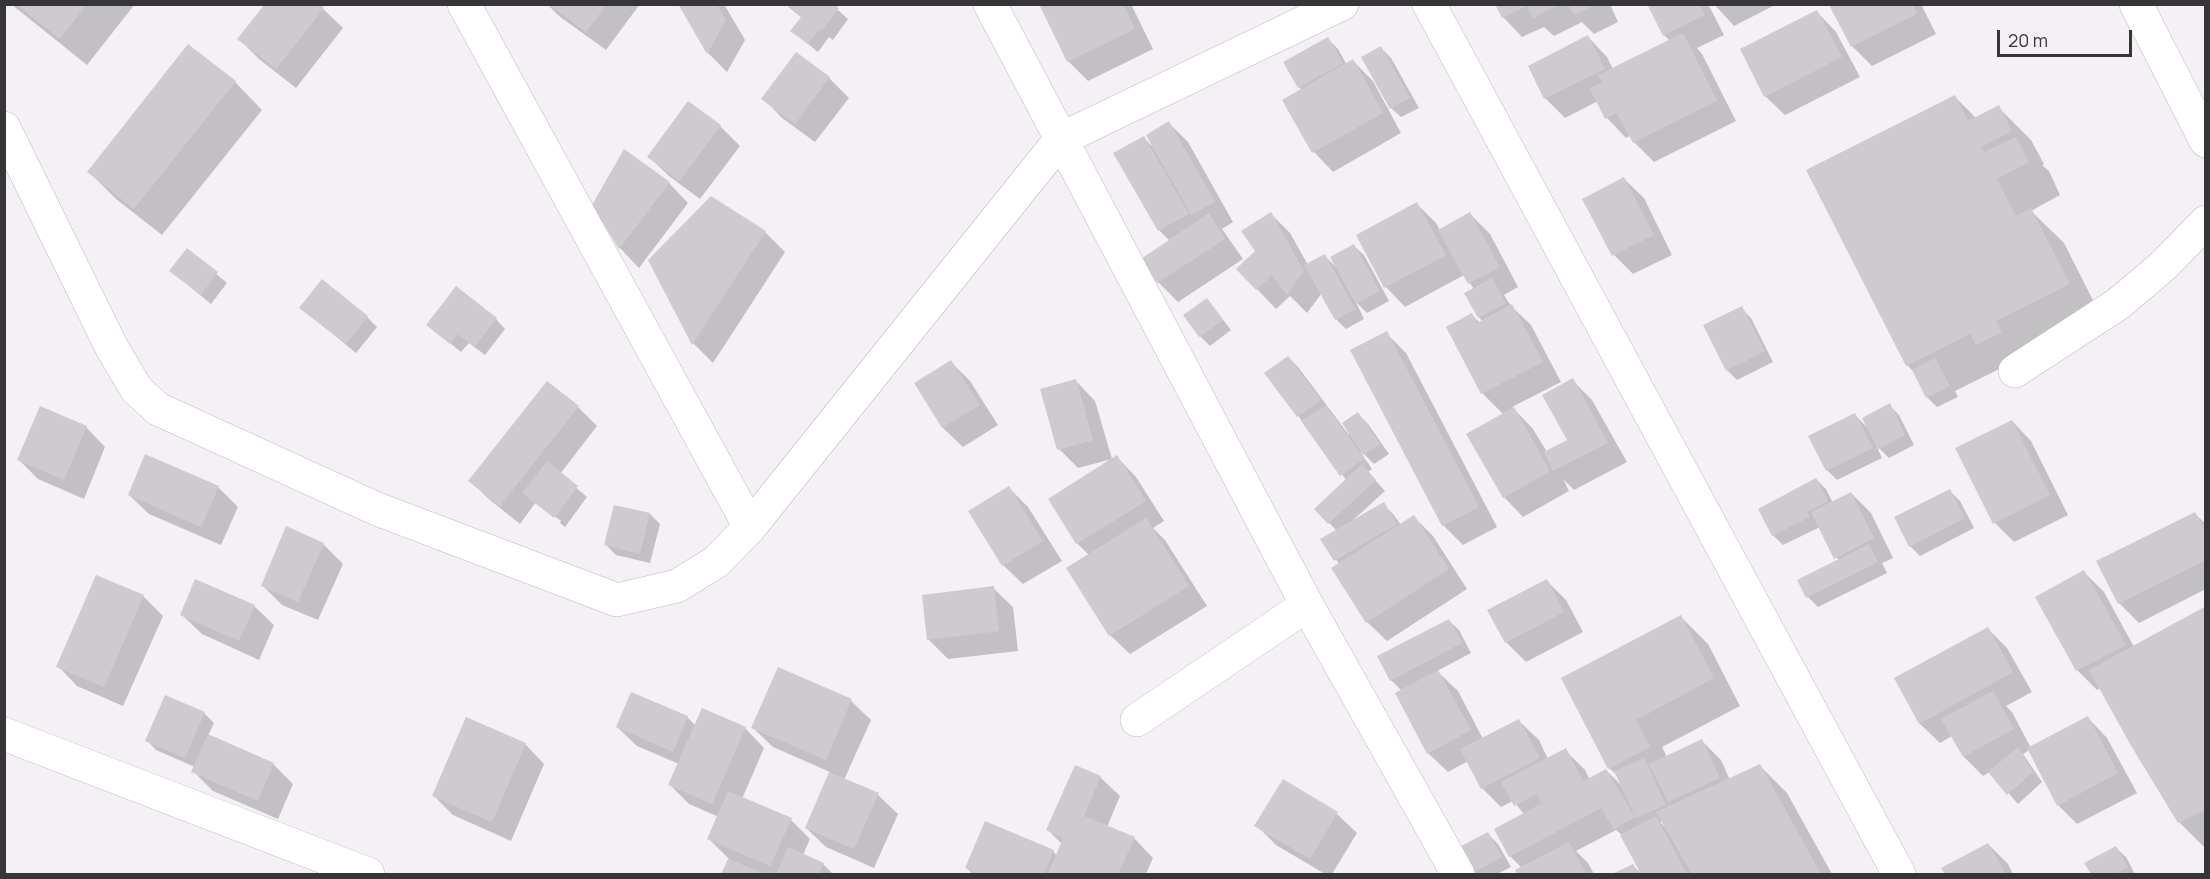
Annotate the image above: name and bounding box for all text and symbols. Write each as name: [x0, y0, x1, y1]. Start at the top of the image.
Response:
scale bar: [2000, 18, 2135, 56]
text: 20 m: [2008, 28, 2048, 52]

